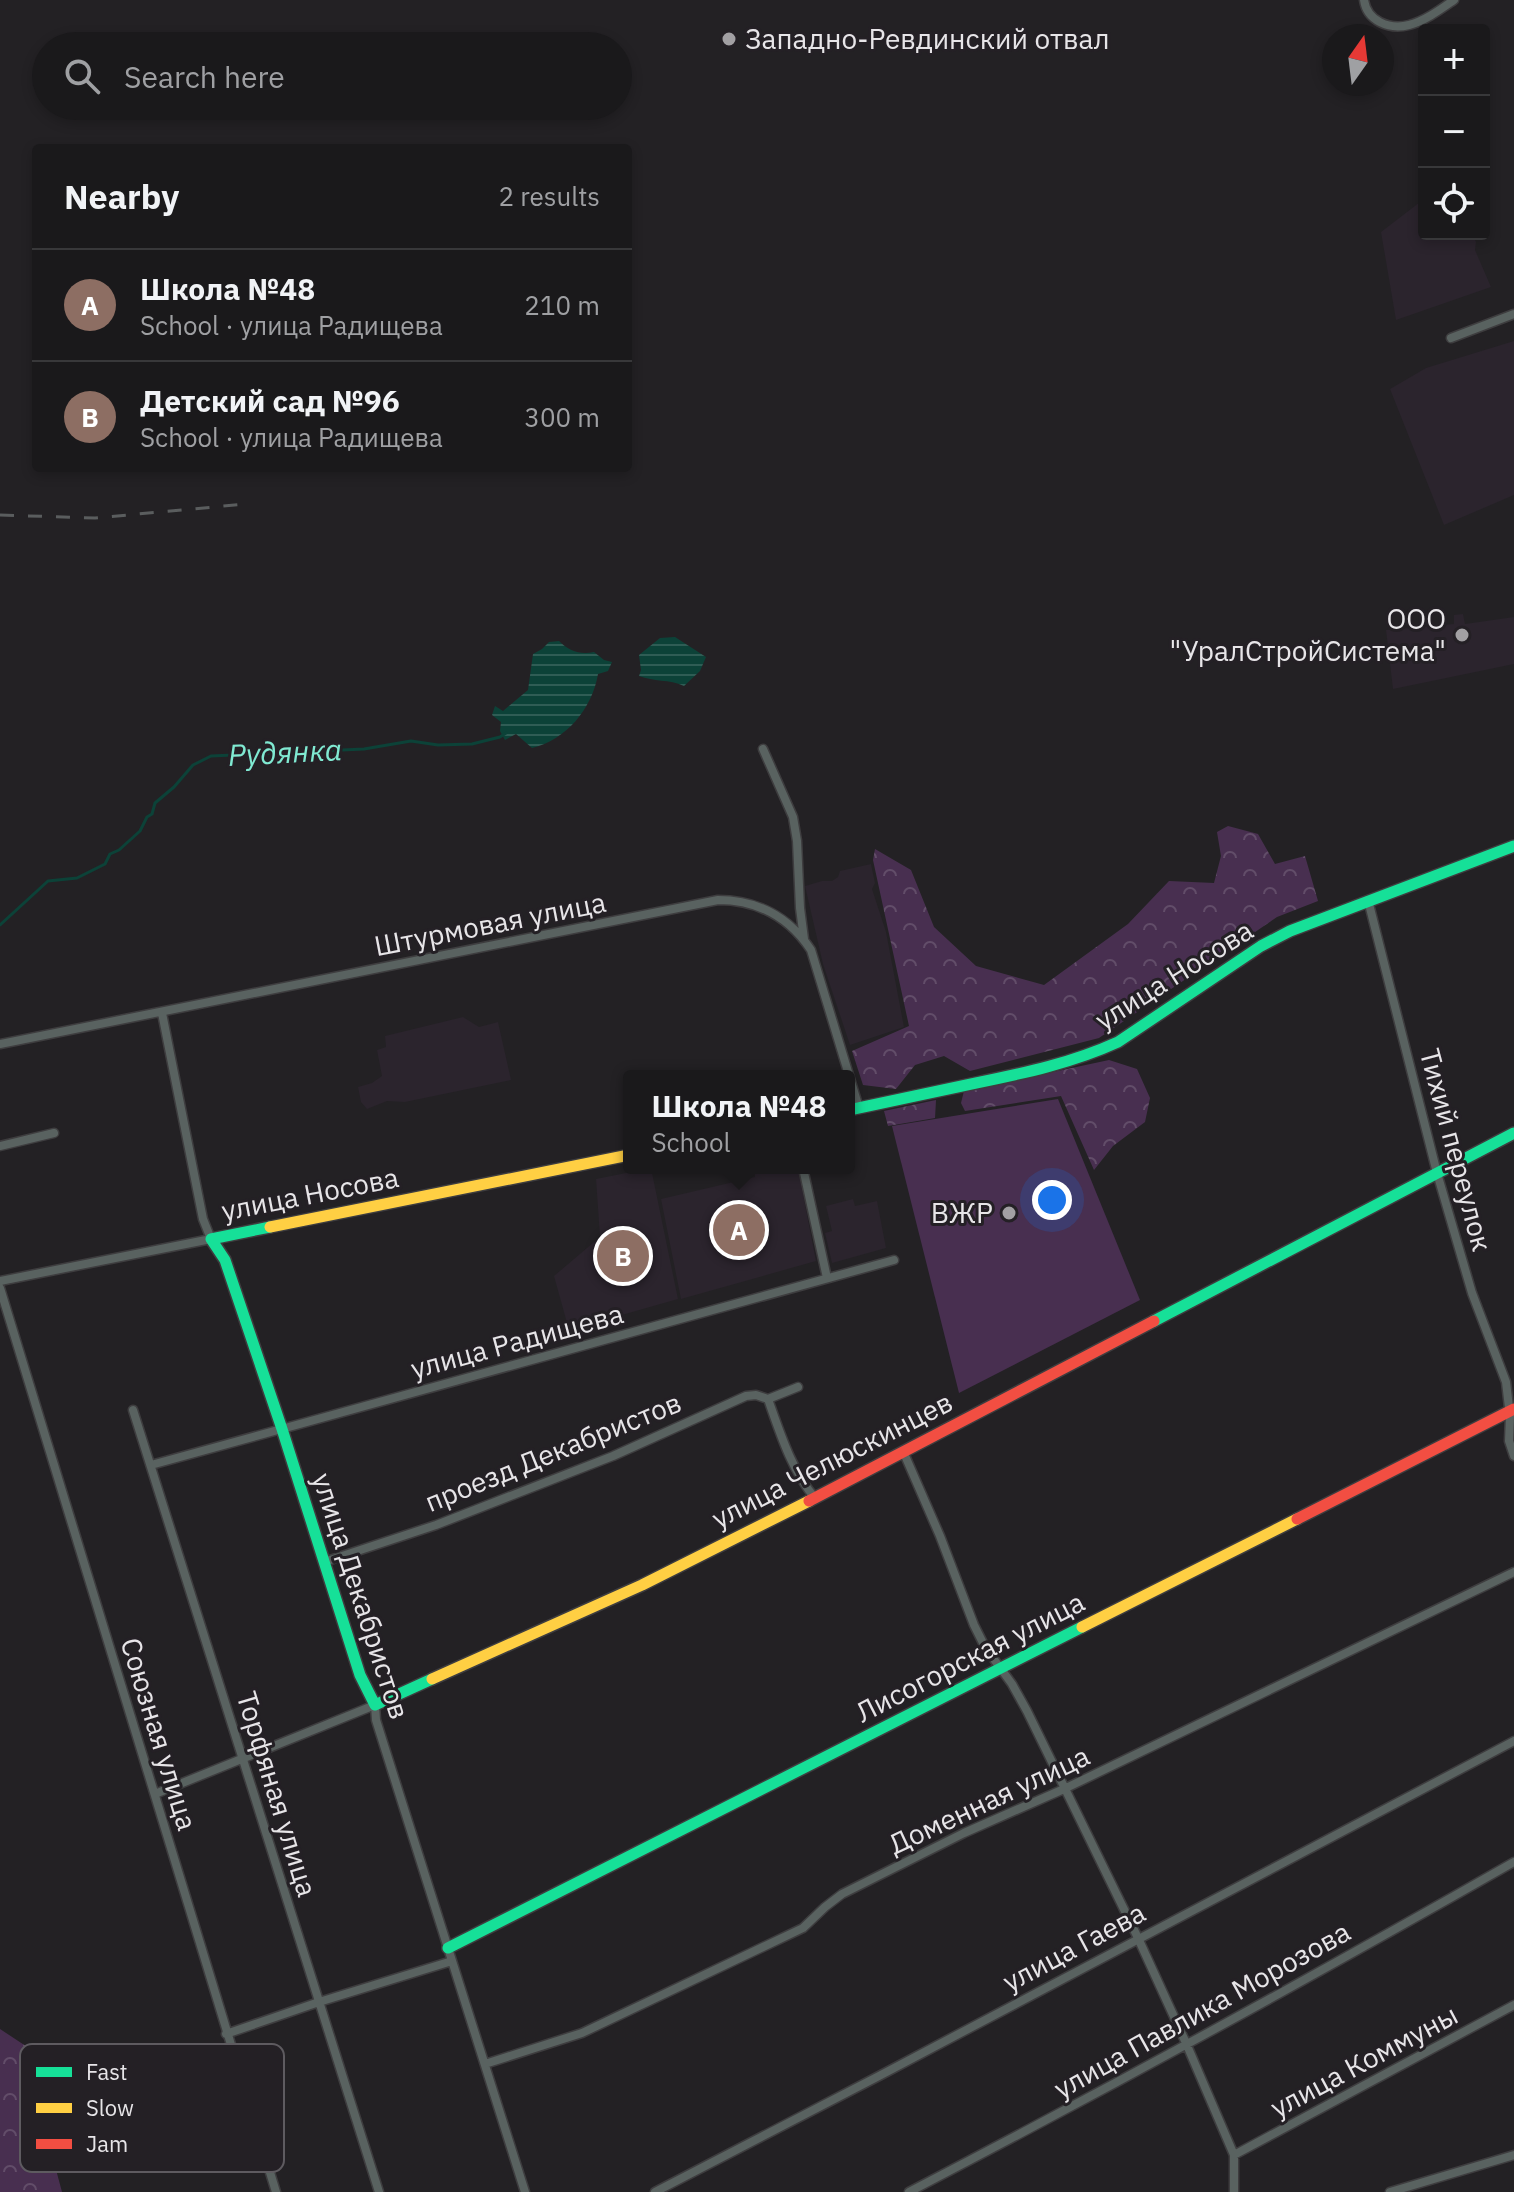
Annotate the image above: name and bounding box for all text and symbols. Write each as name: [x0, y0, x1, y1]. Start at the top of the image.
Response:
place label: Западно-Ревдинский отвал: [745, 20, 1110, 57]
north arrow: [1322, 24, 1394, 96]
map controls: [1418, 24, 1490, 240]
button: +: [1418, 24, 1490, 96]
marker: Западно-Ревдинский отвал: [720, 30, 738, 48]
search box: [32, 32, 632, 120]
icon: search: [60, 54, 104, 98]
text: Search here: [124, 57, 285, 96]
button: −: [1418, 96, 1490, 168]
button: locate: [1418, 168, 1490, 240]
text: Nearby: [64, 174, 179, 218]
text: 2 results: [498, 179, 600, 213]
text: Школа №48: [140, 269, 315, 308]
text: A: [81, 288, 99, 322]
text: 210 m: [524, 288, 600, 322]
text: School · улица Радищева: [140, 308, 443, 342]
text: Детский сад №96: [140, 381, 400, 420]
text: B: [81, 400, 99, 434]
text: 300 m: [524, 400, 600, 434]
text: School · улица Радищева: [140, 420, 443, 454]
place label: ООО "УралСтройСистема": [1170, 600, 1446, 669]
marker: ООО "УралСтройСистема": [1453, 626, 1471, 644]
water label: Рудянка: [227, 729, 343, 774]
street label: Штурмовая улица: [371, 883, 609, 964]
street label: улица Носова: [1088, 911, 1260, 1038]
street label: Тихий переулок: [1412, 1044, 1501, 1255]
popup: [623, 1070, 855, 1174]
text: Школа №48: [651, 1086, 827, 1125]
text: School: [651, 1125, 731, 1159]
street label: улица Носова: [218, 1158, 402, 1229]
your location: [1032, 1180, 1072, 1220]
place label: ВЖР: [931, 1194, 993, 1231]
pin: A: [713, 1200, 765, 1260]
marker: ВЖР: [1000, 1204, 1018, 1222]
pin: B: [597, 1226, 649, 1286]
street label: улица Радищева: [407, 1294, 627, 1387]
street label: проезд Декабристов: [419, 1383, 686, 1520]
street label: улица Челюскинцев: [705, 1383, 958, 1536]
street label: улица Декабристов: [304, 1468, 419, 1724]
street label: Лисогорская улица: [849, 1583, 1091, 1730]
street label: Союзная улица: [113, 1633, 206, 1835]
street label: Торфяная улица: [229, 1687, 326, 1901]
street label: Доменная улица: [882, 1737, 1095, 1862]
street label: улица Гаева: [996, 1893, 1152, 2000]
street label: улица Павлика Морозова: [1047, 1913, 1357, 2107]
street label: улица Коммуны: [1264, 1996, 1464, 2126]
legend: [20, 2044, 284, 2172]
text: Fast: [86, 2057, 127, 2086]
text: Slow: [86, 2093, 134, 2122]
text: Jam: [86, 2129, 128, 2158]

